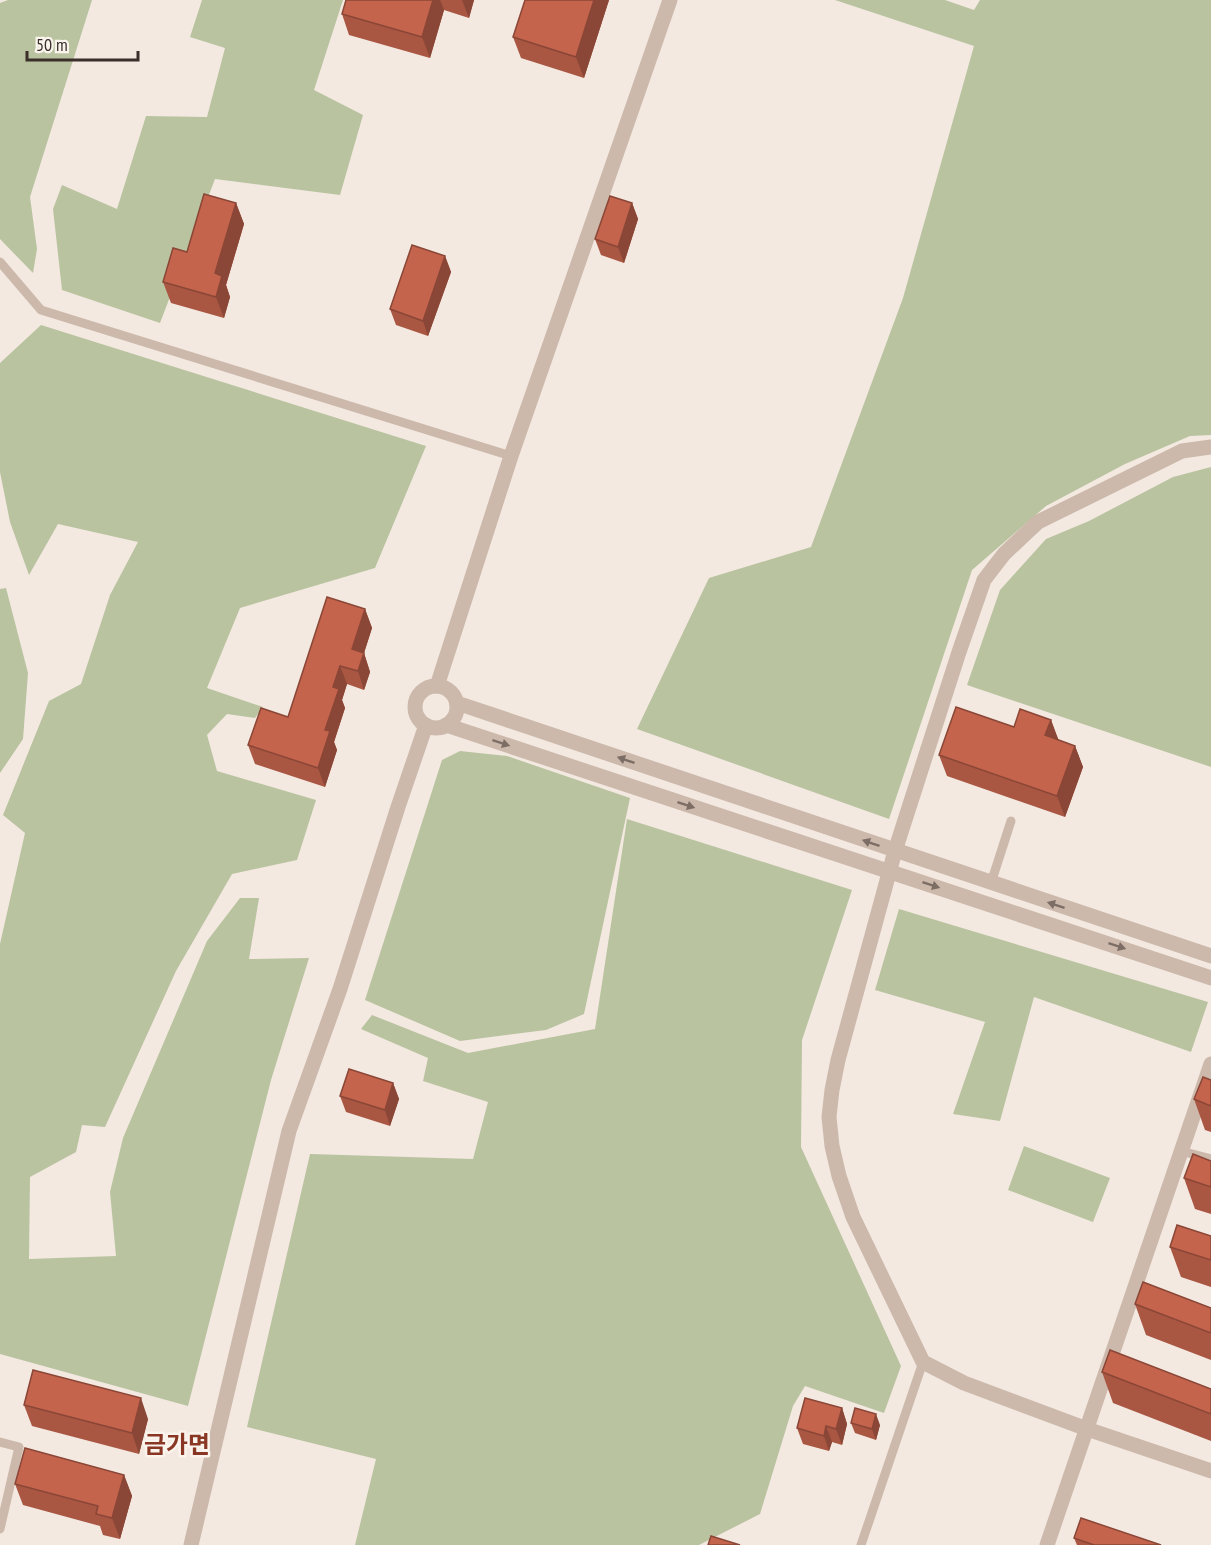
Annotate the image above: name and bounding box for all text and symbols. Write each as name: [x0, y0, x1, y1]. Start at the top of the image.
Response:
scale bar: [27, 24, 138, 62]
text: 50 m: [36, 33, 68, 56]
one-way arrow: [492, 739, 510, 749]
one-way arrow: [617, 755, 635, 765]
one-way arrow: [677, 800, 695, 810]
one-way arrow: [862, 838, 880, 847]
one-way arrow: [922, 881, 940, 890]
one-way arrow: [1047, 899, 1065, 909]
one-way arrow: [1108, 942, 1126, 951]
district label: 금가면: [144, 1429, 210, 1460]

